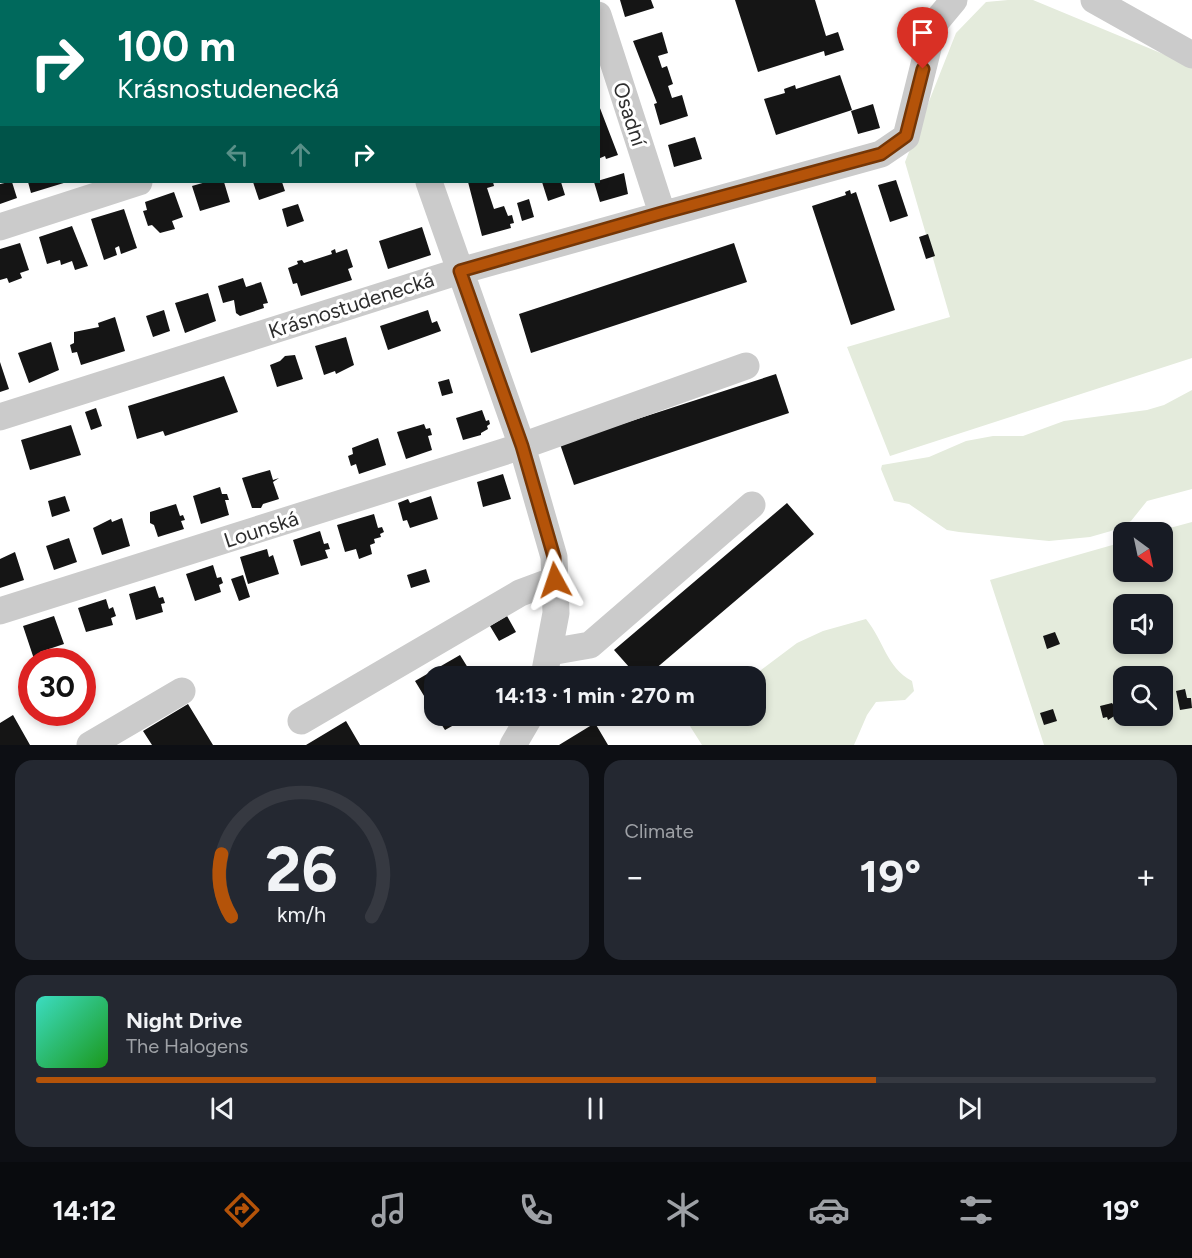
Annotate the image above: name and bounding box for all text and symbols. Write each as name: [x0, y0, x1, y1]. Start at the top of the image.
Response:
pin: [897, 7, 948, 69]
icon: arrive: [906, 16, 939, 49]
text: 100 m: [117, 21, 236, 72]
icon: right: [18, 24, 96, 102]
text: Krásnostudenecká: [117, 72, 339, 105]
street label: Osadní: [608, 79, 652, 150]
icon: left: [221, 138, 254, 171]
icon: ahead: [284, 138, 317, 171]
icon: right: [347, 138, 380, 171]
street label: Krásnostudenecká: [265, 266, 437, 344]
street label: Lounská: [221, 505, 301, 553]
north arrow: [1113, 522, 1173, 582]
map controls: [1113, 522, 1173, 726]
position arrow: [523, 548, 587, 612]
button: sound: [1113, 594, 1173, 654]
speed limit sign: 30: [18, 648, 96, 726]
button: search: [1113, 666, 1173, 726]
text: 14:13 · 1 min · 270 m: [495, 682, 695, 709]
text: Climate: [625, 819, 694, 843]
text: 26: [266, 832, 338, 907]
text: 19°: [859, 849, 921, 903]
text: −: [625, 857, 645, 896]
text: +: [1135, 857, 1156, 896]
text: km/h: [277, 902, 326, 927]
text: Night Drive: [126, 1007, 242, 1034]
text: The Halogens: [126, 1034, 248, 1058]
icon: previous: [206, 1092, 239, 1125]
icon: pause: [579, 1092, 612, 1125]
icon: next: [953, 1092, 986, 1125]
icon: directions: [221, 1189, 263, 1231]
icon: music: [368, 1189, 410, 1231]
icon: phone: [515, 1189, 557, 1231]
icon: climate: [662, 1189, 704, 1231]
icon: car: [808, 1189, 850, 1231]
icon: filters: [955, 1189, 997, 1231]
text: 14:12: [52, 1194, 116, 1227]
text: 19°: [1102, 1194, 1139, 1227]

